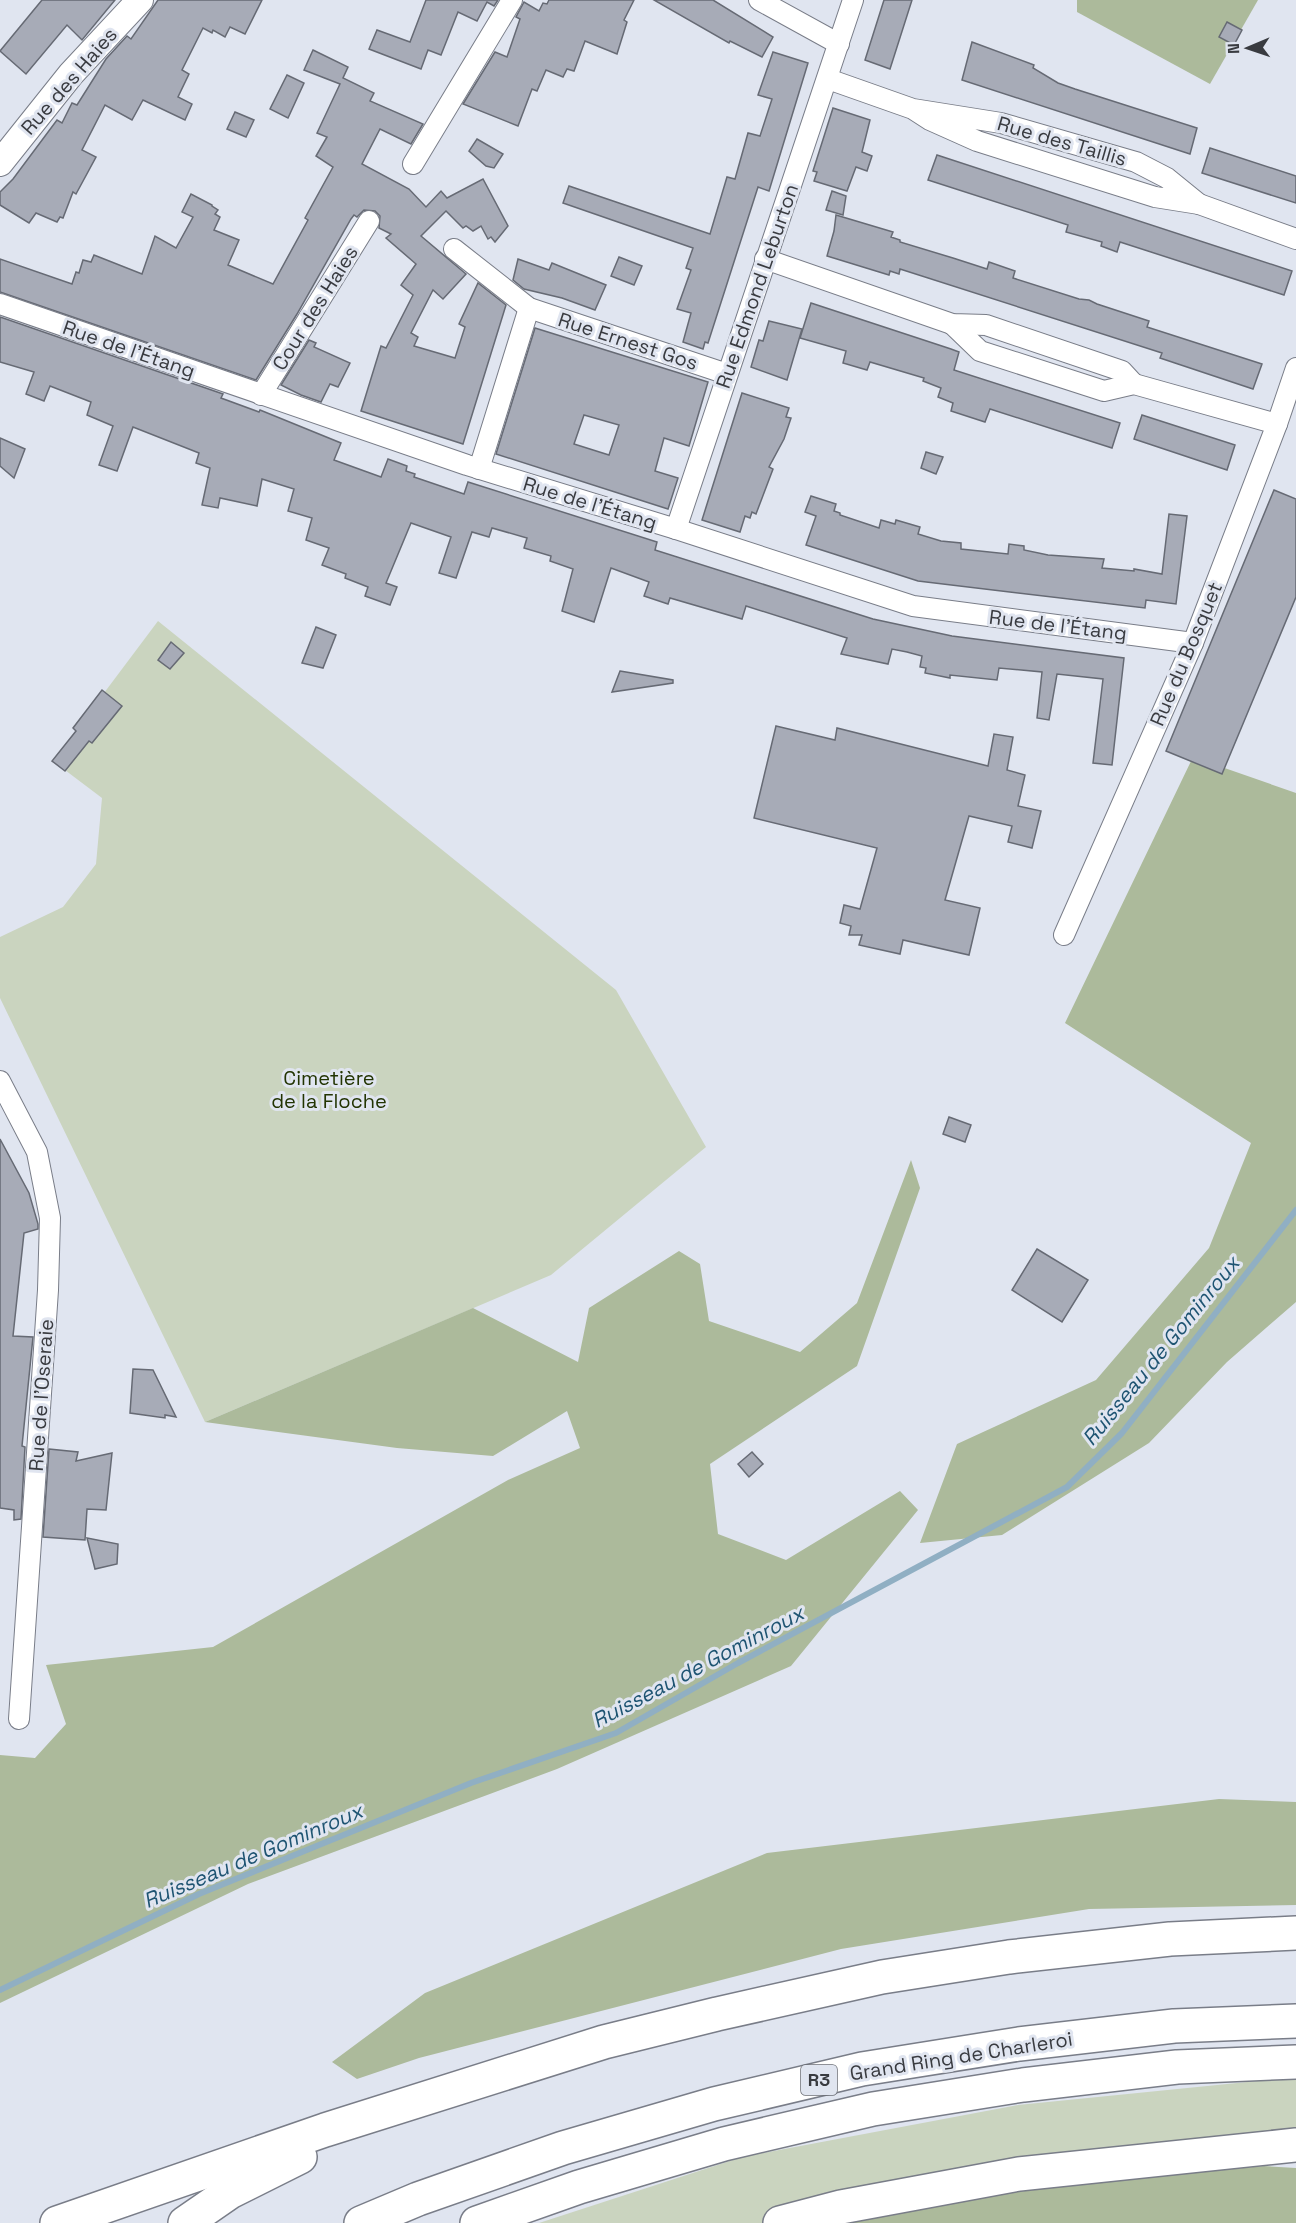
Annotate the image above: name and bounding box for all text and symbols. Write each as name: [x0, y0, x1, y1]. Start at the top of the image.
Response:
north arrow: [1218, 18, 1278, 78]
street label: Rue des Haies: [15, 22, 123, 140]
text: N: [1223, 43, 1244, 54]
street label: Rue des Taillis: [994, 110, 1130, 172]
street label: Rue Edmond Leburton: [710, 180, 804, 392]
street label: Cour des Haies: [266, 241, 364, 375]
street label: Rue Ernest Gos: [555, 306, 701, 376]
street label: Rue de l'Étang: [59, 314, 199, 384]
street label: Rue de l'Étang: [520, 470, 660, 536]
street label: Rue du Bosquet: [1144, 578, 1228, 730]
street label: Rue de l'Étang: [988, 604, 1128, 646]
park label: Cimetière de la Floche: [271, 1065, 387, 1114]
water label: Ruisseau de Gominroux: [1076, 1249, 1247, 1451]
street label: Rue de l'Oseraie: [23, 1318, 59, 1472]
water label: Ruisseau de Gominroux: [587, 1598, 811, 1734]
water label: Ruisseau de Gominroux: [139, 1796, 369, 1914]
street label: Grand Ring de Charleroi: [848, 2026, 1074, 2086]
road number: R3: [801, 2065, 837, 2095]

